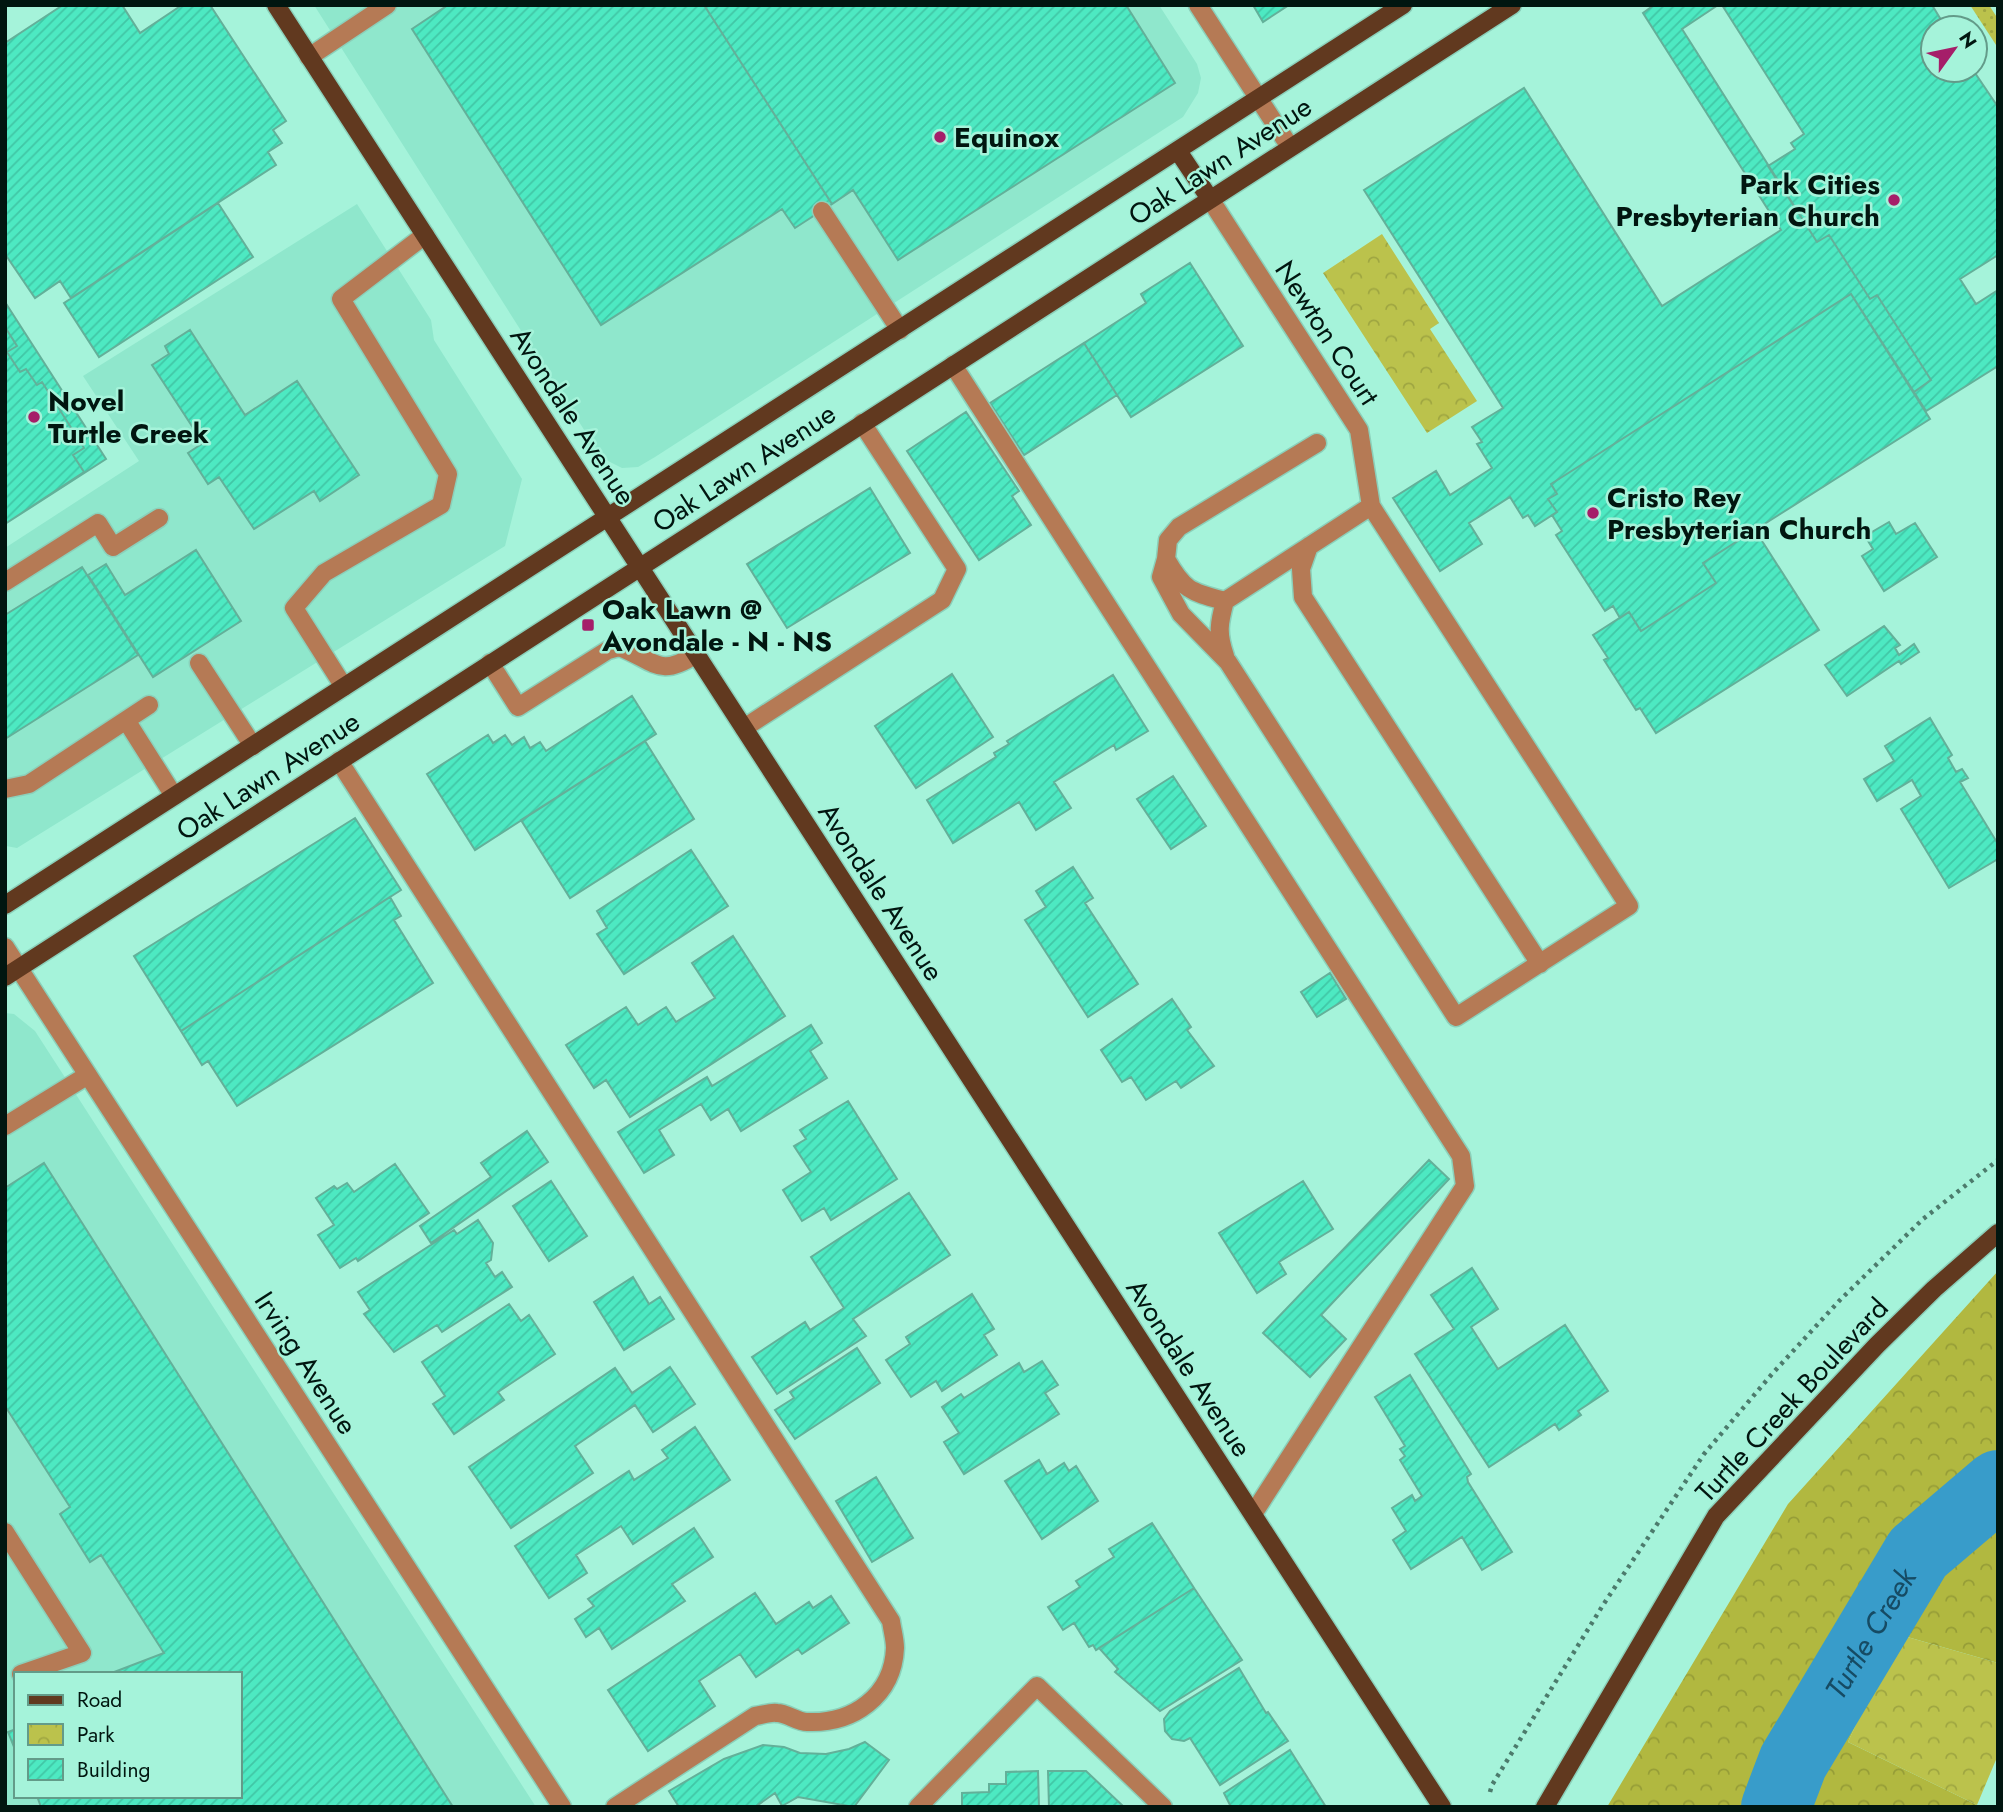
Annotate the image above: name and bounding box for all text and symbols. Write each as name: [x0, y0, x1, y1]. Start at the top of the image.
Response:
north arrow: [1919, 14, 1989, 84]
text: N: [1952, 26, 1983, 54]
street label: Oak Lawn Avenue: [1120, 86, 1320, 236]
place label: Equinox: [954, 117, 1059, 158]
marker: Equinox: [932, 129, 948, 145]
place label: Park Cities Presbyterian Church: [1615, 164, 1880, 237]
marker: Park Cities Presbyterian Church: [1886, 192, 1902, 208]
street label: Newton Court: [1265, 253, 1389, 414]
street label: Avondale Avenue: [500, 319, 646, 513]
place label: Novel Turtle Creek: [48, 381, 209, 454]
street label: Oak Lawn Avenue: [644, 393, 844, 543]
marker: Novel Turtle Creek: [26, 409, 42, 425]
place label: Cristo Rey Presbyterian Church: [1607, 477, 1872, 550]
marker: Cristo Rey Presbyterian Church: [1585, 505, 1601, 521]
place label: Oak Lawn @ Avondale - N - NS: [601, 589, 832, 662]
marker: Oak Lawn @ Avondale - N - NS: [580, 617, 596, 633]
street label: Oak Lawn Avenue: [168, 701, 368, 851]
street label: Avondale Avenue: [808, 795, 954, 989]
street label: Avondale Avenue: [1116, 1271, 1262, 1465]
street label: Irving Avenue: [244, 1283, 368, 1443]
street label: Turtle Creek Boulevard: [1686, 1289, 1898, 1511]
water label: Turtle Creek: [1814, 1558, 1927, 1707]
legend: [14, 1672, 242, 1798]
text: Road: [77, 1685, 122, 1715]
text: Park: [77, 1720, 115, 1750]
text: Building: [77, 1755, 150, 1785]

